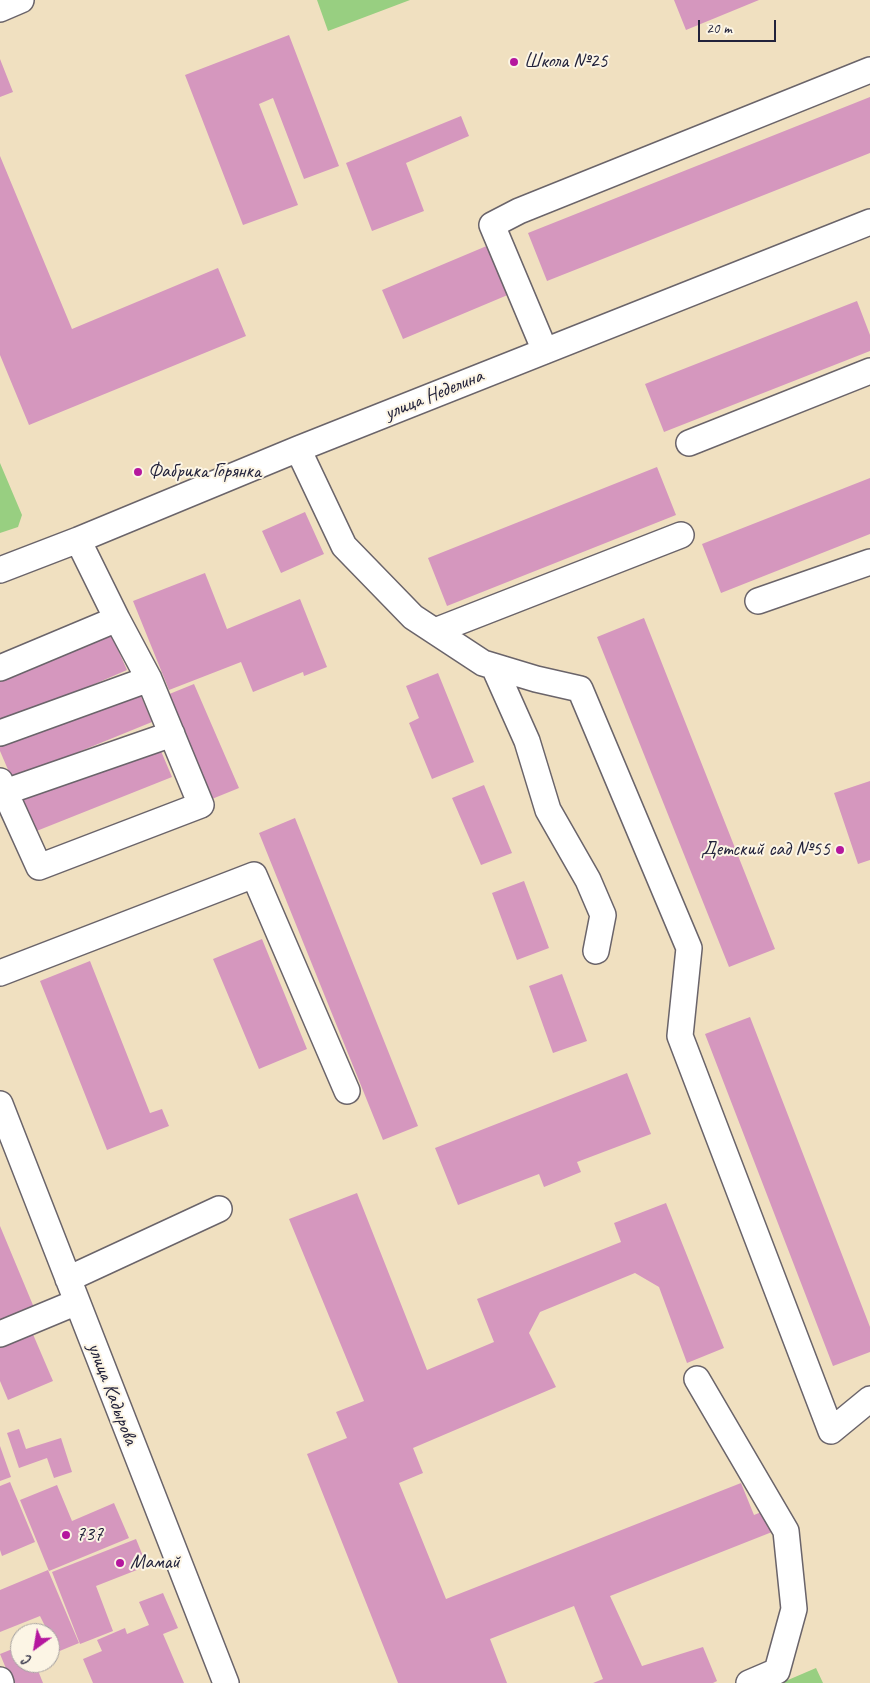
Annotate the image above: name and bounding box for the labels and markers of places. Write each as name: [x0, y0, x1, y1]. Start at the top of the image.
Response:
place label: Школа №25: [524, 50, 607, 74]
marker: Школа №25: [508, 56, 520, 68]
place label: Фабрика Горянка: [148, 460, 261, 484]
marker: Фабрика Горянка: [132, 466, 144, 478]
place label: Детский сад №55: [701, 838, 830, 862]
marker: Детский сад №55: [834, 844, 846, 856]
place label: 737: [76, 1523, 103, 1547]
marker: 737: [60, 1529, 72, 1541]
place label: Мамай: [130, 1551, 180, 1575]
marker: Мамай: [114, 1557, 126, 1569]

